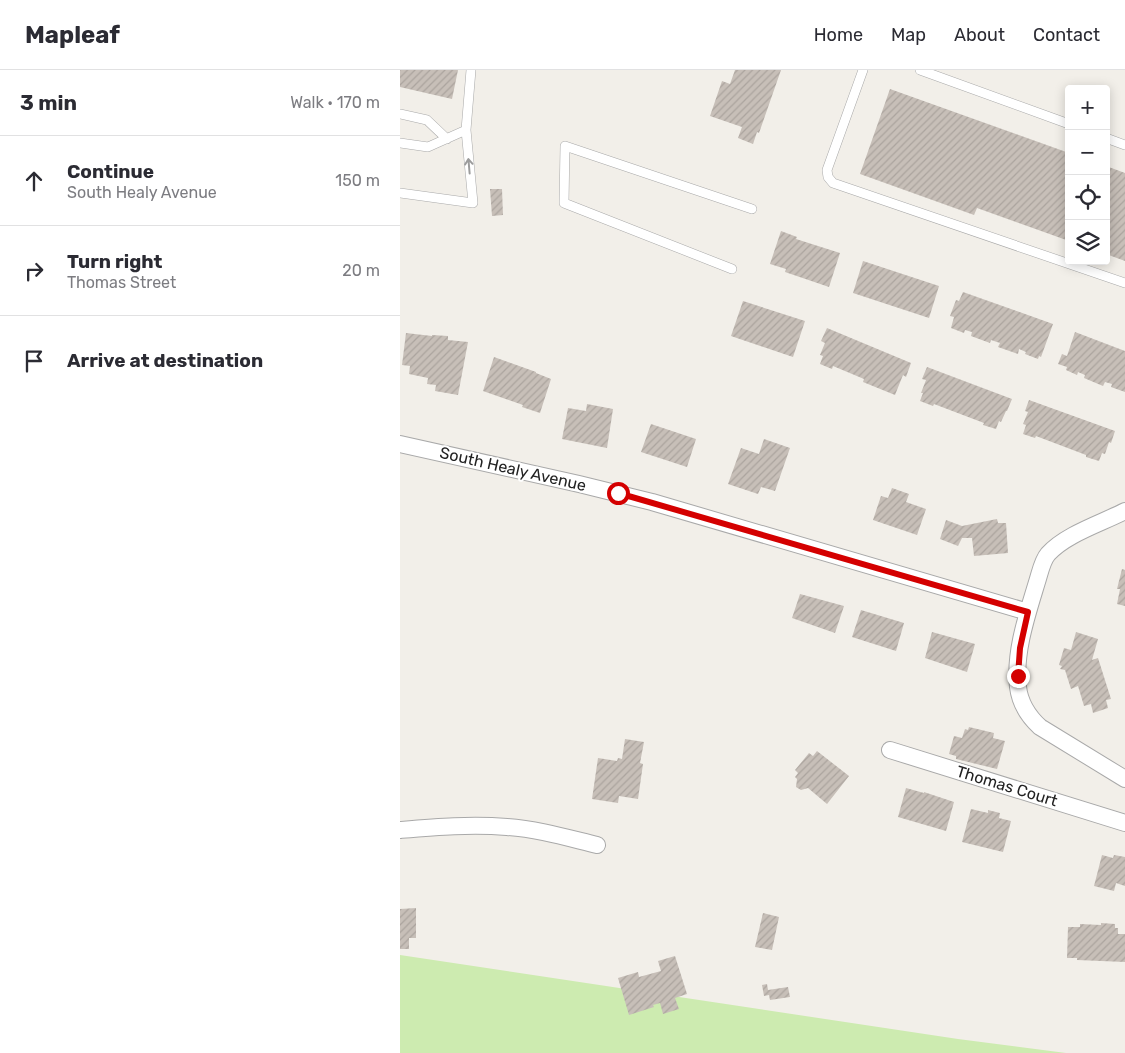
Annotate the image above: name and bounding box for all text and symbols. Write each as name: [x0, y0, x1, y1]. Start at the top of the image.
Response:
text: Mapleaf: [25, 21, 120, 49]
text: Home: [814, 24, 863, 46]
text: Map: [891, 24, 926, 46]
text: About: [954, 24, 1005, 46]
text: Contact: [1033, 24, 1100, 46]
map controls: [1065, 85, 1110, 265]
button: +: [1065, 85, 1110, 130]
text: 3 min: [20, 90, 77, 115]
text: Walk · 170 m: [290, 93, 380, 112]
button: −: [1065, 130, 1110, 175]
one-way arrow: [464, 158, 474, 174]
text: Continue: [67, 160, 154, 183]
icon: ahead: [20, 167, 48, 195]
text: 150 m: [335, 171, 380, 190]
button: locate: [1065, 175, 1110, 220]
text: South Healy Avenue: [67, 183, 217, 202]
button: layers: [1065, 220, 1110, 265]
text: Turn right: [67, 250, 162, 273]
icon: right: [20, 257, 48, 285]
text: 20 m: [342, 261, 380, 280]
text: Thomas Street: [67, 273, 176, 292]
icon: arrive: [20, 347, 48, 375]
text: Arrive at destination: [67, 349, 263, 372]
street label: South Healy Avenue: [438, 443, 588, 495]
route start: [607, 482, 630, 505]
route end: [1007, 665, 1030, 688]
street label: Thomas Court: [954, 762, 1060, 810]

